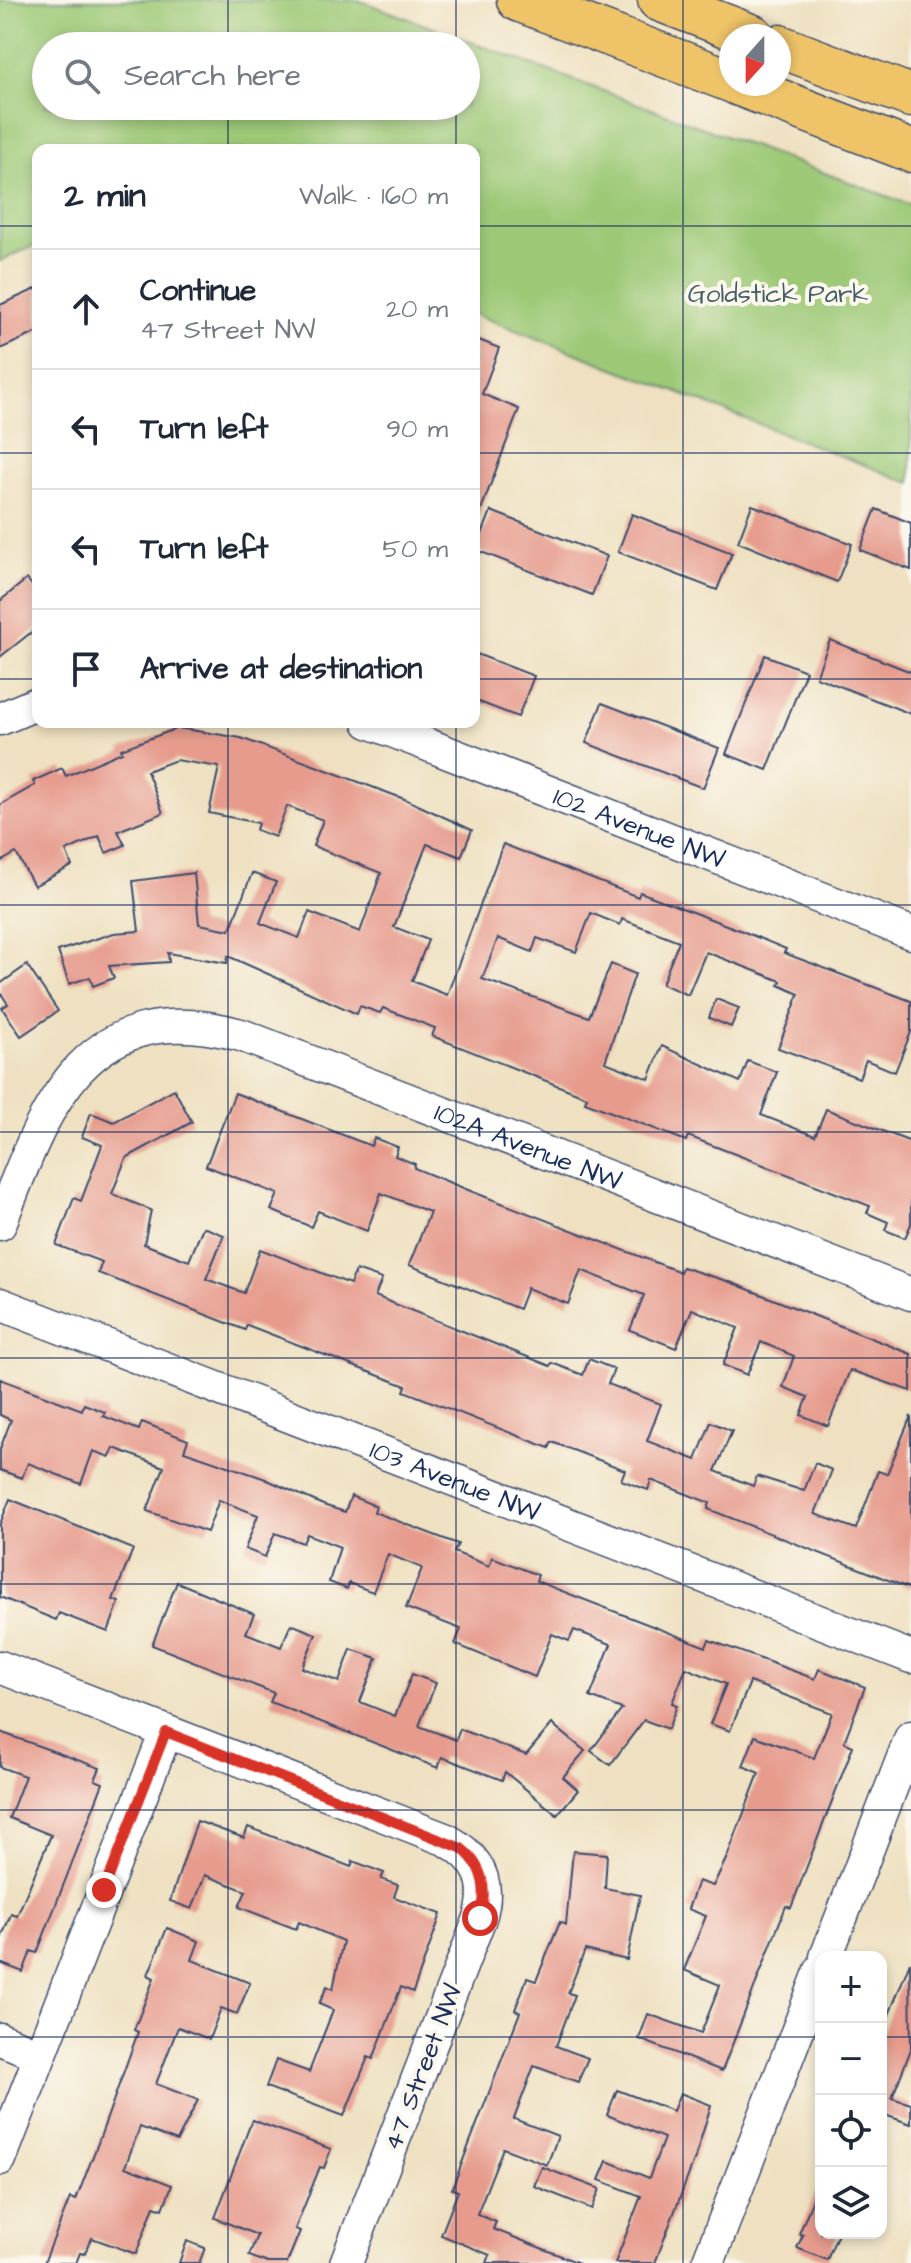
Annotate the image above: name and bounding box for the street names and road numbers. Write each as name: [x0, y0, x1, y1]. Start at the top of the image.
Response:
street label: 102 Avenue NW: [548, 779, 730, 878]
street label: 102A Avenue NW: [429, 1095, 627, 1200]
street label: 103 Avenue NW: [365, 1432, 545, 1531]
street label: 47 Street NW: [375, 1978, 471, 2156]

